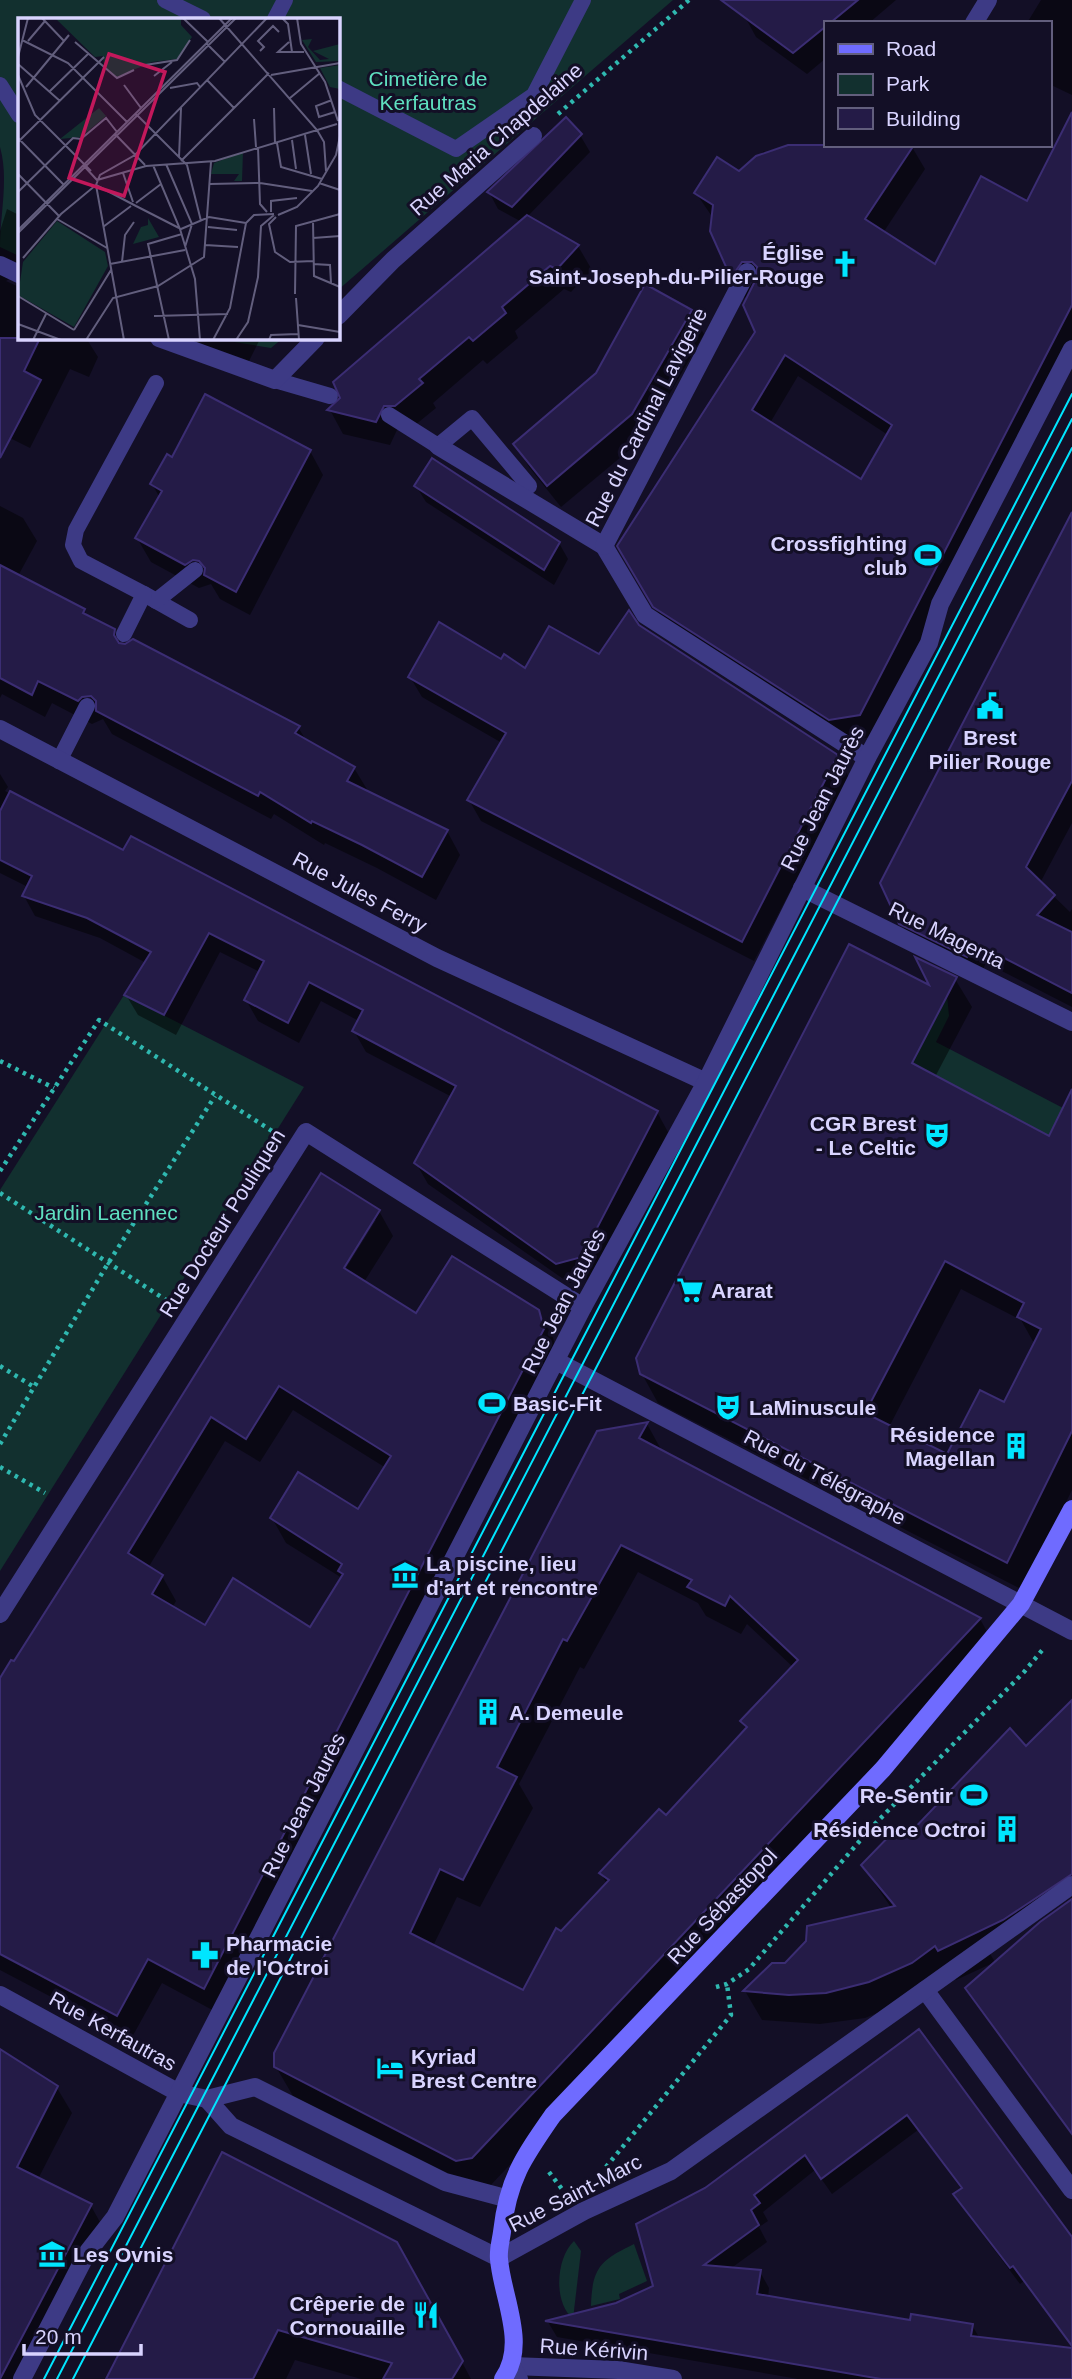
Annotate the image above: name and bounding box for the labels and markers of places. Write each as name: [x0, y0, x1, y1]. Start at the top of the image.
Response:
place label: Église Saint-Joseph-du-Pilier-Rouge: [529, 241, 824, 288]
church icon: Église Saint-Joseph-du-Pilier-Rouge: [830, 249, 860, 279]
place label: Crossfighting club: [771, 532, 907, 579]
sports icon: Crossfighting club: [913, 540, 943, 570]
public building icon: Brest Pilier Rouge: [975, 691, 1005, 721]
place label: Brest Pilier Rouge: [929, 726, 1051, 773]
place label: CGR Brest - Le Celtic: [810, 1112, 916, 1159]
theatre icon: CGR Brest - Le Celtic: [922, 1120, 952, 1150]
supermarket icon: Ararat: [675, 1275, 705, 1305]
place label: Ararat: [711, 1279, 773, 1302]
sports icon: Basic-Fit: [477, 1388, 507, 1418]
place label: Basic-Fit: [513, 1392, 602, 1415]
theatre icon: LaMinuscule: [713, 1392, 743, 1422]
place label: LaMinuscule: [749, 1396, 876, 1419]
place label: Résidence Magellan: [890, 1423, 995, 1470]
building icon: Résidence Magellan: [1001, 1431, 1031, 1461]
place label: La piscine, lieu d'art et rencontre: [426, 1552, 598, 1599]
museum icon: La piscine, lieu d'art et rencontre: [390, 1560, 420, 1590]
building icon: A. Demeule: [473, 1697, 503, 1727]
place label: A. Demeule: [509, 1701, 623, 1724]
sports icon: Re-Sentir: [959, 1780, 989, 1810]
place label: Re-Sentir: [860, 1784, 953, 1807]
building icon: Résidence Octroi: [992, 1814, 1022, 1844]
place label: Résidence Octroi: [813, 1818, 986, 1841]
place label: Pharmacie de l'Octroi: [226, 1932, 332, 1979]
pharmacy icon: Pharmacie de l'Octroi: [190, 1940, 220, 1970]
place label: Kyriad Brest Centre: [411, 2045, 537, 2092]
hotel icon: Kyriad Brest Centre: [375, 2053, 405, 2083]
museum icon: Les Ovnis: [37, 2239, 67, 2269]
place label: Les Ovnis: [73, 2243, 173, 2266]
place label: Crêperie de Cornouaille: [289, 2292, 405, 2339]
restaurant icon: Crêperie de Cornouaille: [411, 2300, 441, 2330]

